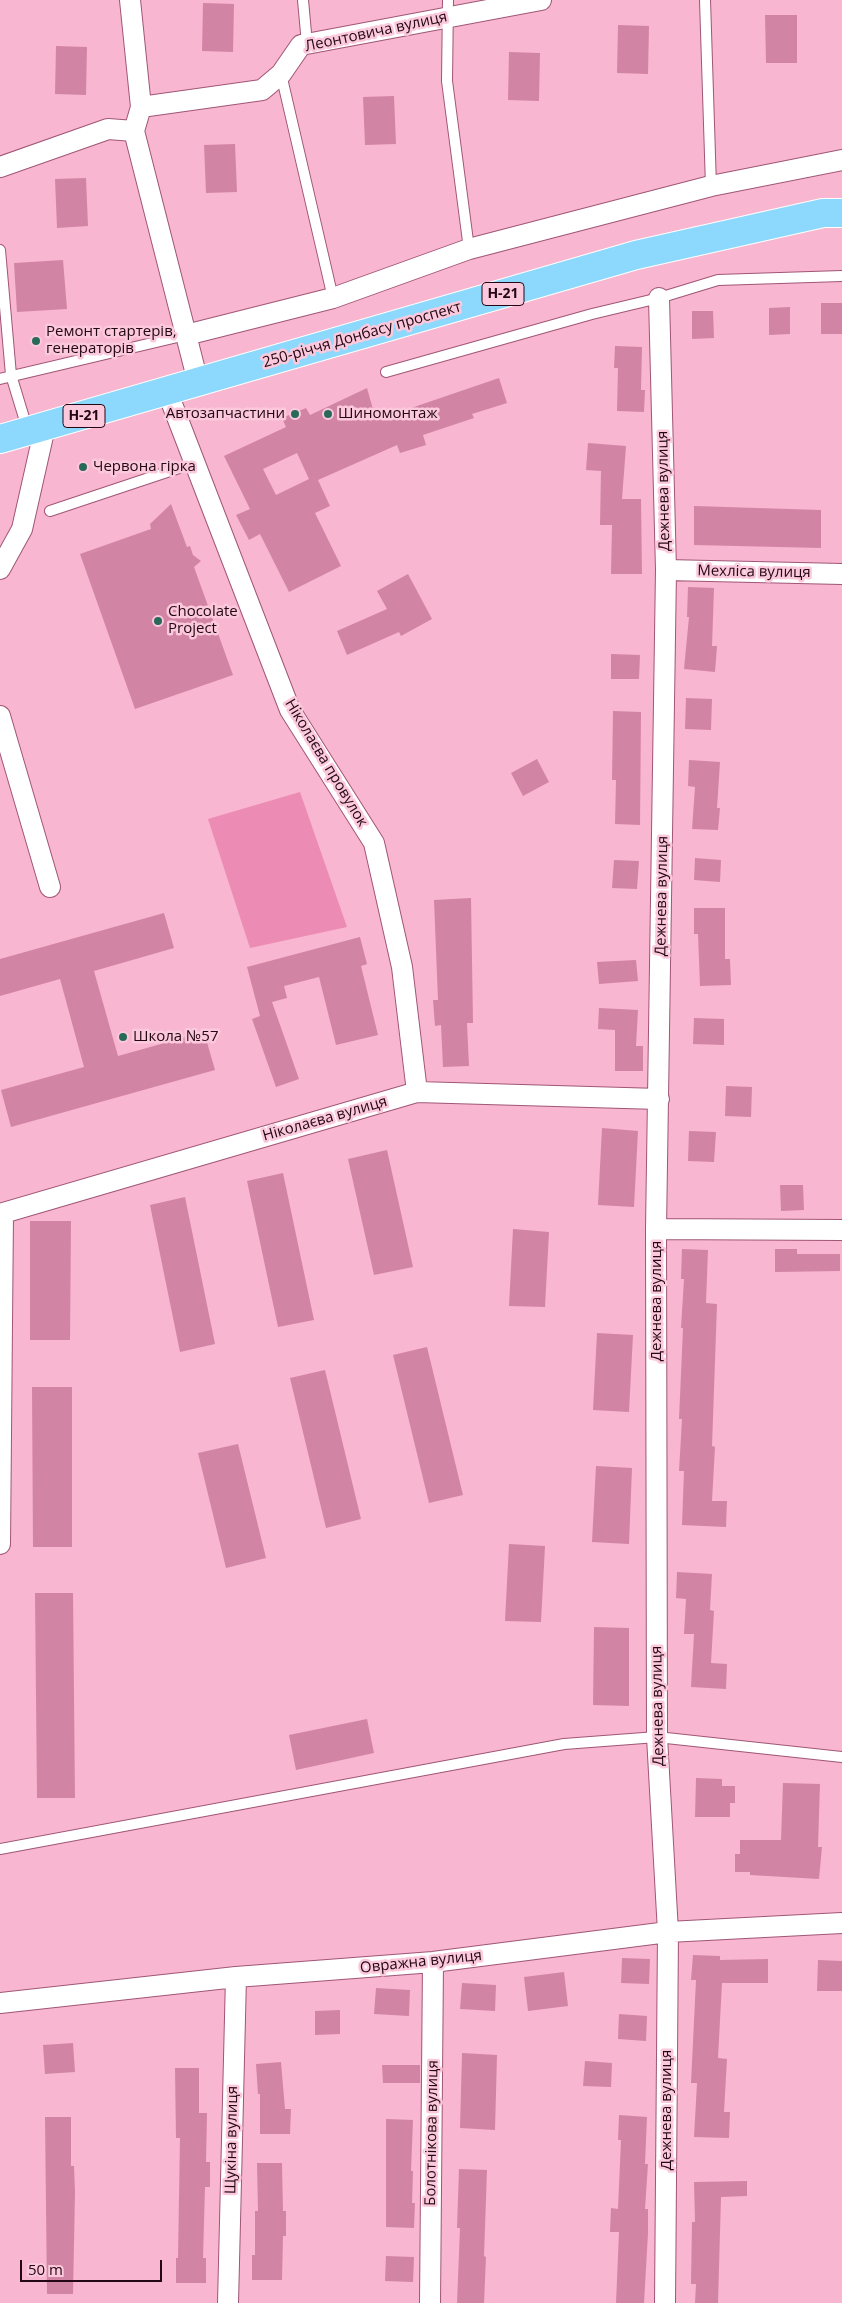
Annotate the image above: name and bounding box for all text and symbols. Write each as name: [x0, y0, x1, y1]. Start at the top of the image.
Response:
street label: Леонтовича вулиця: [303, 8, 449, 56]
road number: Н-21: [482, 282, 524, 306]
street label: 250-річчя Донбасу проспект: [261, 298, 463, 372]
place label: Ремонт стартерів, генераторів: [46, 323, 177, 358]
marker: Ремонт стартерів, генераторів: [30, 335, 42, 347]
road number: Н-21: [63, 404, 105, 428]
place label: Автозапчастини: [166, 405, 285, 423]
place label: Шиномонтаж: [338, 405, 437, 423]
marker: Автозапчастини: [289, 408, 301, 420]
marker: Шиномонтаж: [322, 408, 334, 420]
street label: Дежнева вулиця: [654, 431, 674, 551]
place label: Червона гірка: [93, 458, 196, 476]
marker: Червона гірка: [77, 461, 89, 473]
street label: Мехліса вулиця: [697, 562, 811, 582]
place label: Chocolate Project: [168, 603, 238, 638]
marker: Chocolate Project: [152, 615, 164, 627]
street label: Ніколаєва провулок: [281, 696, 371, 830]
street label: Дежнева вулиця: [652, 836, 672, 956]
place label: Школа №57: [133, 1028, 218, 1046]
marker: Школа №57: [117, 1031, 129, 1043]
street label: Ніколаєва вулиця: [261, 1093, 389, 1145]
street label: Дежнева вулиця: [648, 1241, 666, 1361]
street label: Дежнева вулиця: [648, 1646, 668, 1766]
street label: Овражна вулиця: [359, 1947, 483, 1977]
street label: Дежнева вулиця: [658, 2050, 676, 2170]
street label: Болотнікова вулиця: [422, 2060, 442, 2206]
street label: Щукіна вулиця: [222, 2086, 242, 2194]
scale bar: [22, 2250, 165, 2282]
text: 50 m: [28, 2259, 63, 2279]

